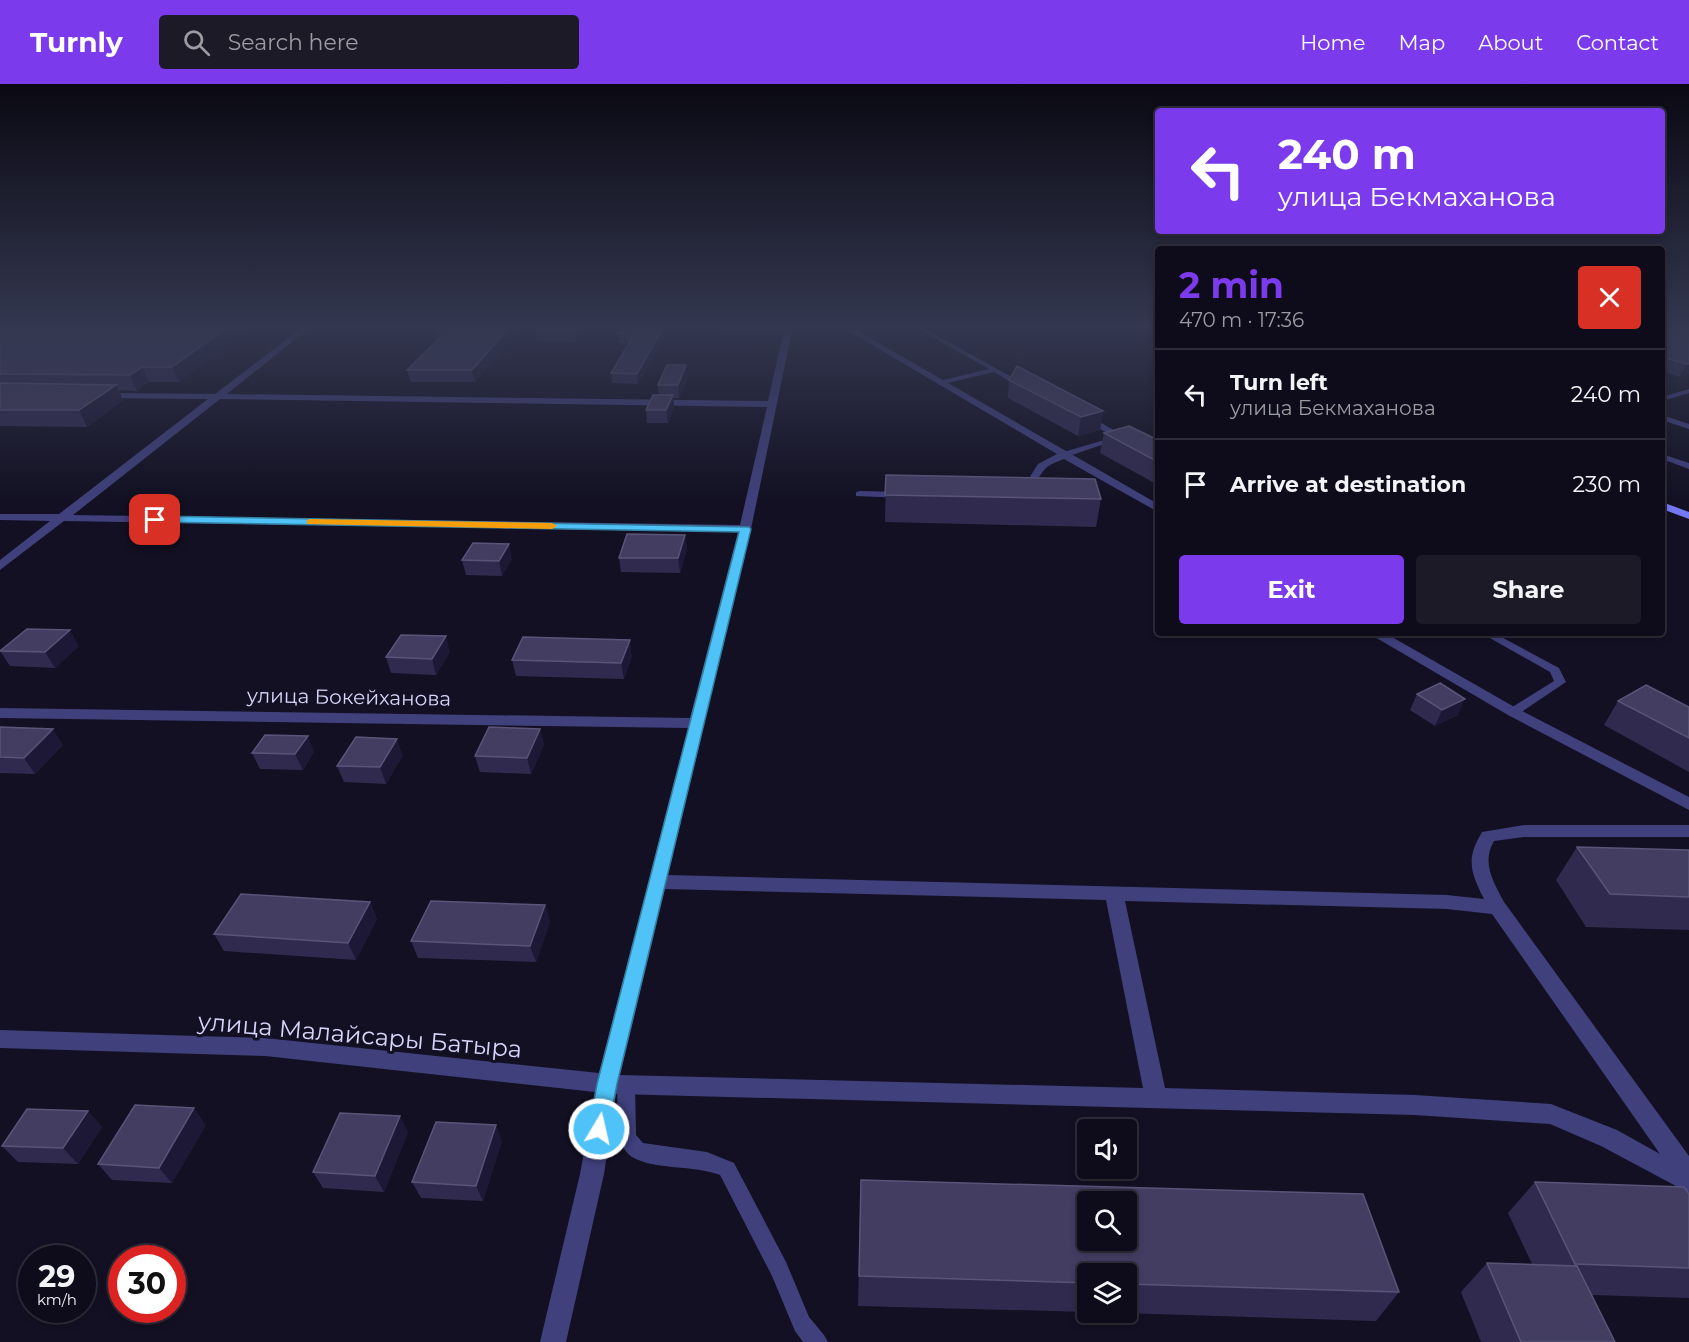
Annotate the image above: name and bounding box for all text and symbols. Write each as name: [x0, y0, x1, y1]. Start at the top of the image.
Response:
search box: [159, 15, 579, 69]
text: Turnly: [30, 25, 123, 59]
icon: search: [180, 26, 213, 59]
text: Search here: [228, 29, 359, 56]
text: Home: [1300, 30, 1365, 55]
text: Map: [1398, 30, 1445, 55]
text: About: [1478, 30, 1543, 55]
text: Contact: [1576, 30, 1659, 55]
text: 240 m: [1278, 128, 1416, 180]
icon: left: [1179, 132, 1257, 210]
text: улица Бекмаханова: [1278, 180, 1556, 213]
text: 2 min: [1179, 263, 1284, 307]
button: close: [1578, 266, 1641, 329]
text: 470 m · 17:36: [1179, 308, 1304, 332]
text: Turn left: [1230, 369, 1328, 396]
icon: left: [1179, 378, 1212, 411]
text: 240 m: [1571, 381, 1641, 408]
text: улица Бекмаханова: [1230, 396, 1436, 420]
icon: arrive: [1179, 468, 1212, 501]
text: Arrive at destination: [1230, 471, 1466, 498]
text: 230 m: [1572, 471, 1641, 498]
pin: [129, 494, 180, 545]
icon: arrive: [138, 503, 171, 536]
button: Exit: [1179, 555, 1404, 624]
button: Share: [1416, 555, 1641, 624]
street label: улица Бокейханова: [246, 683, 451, 711]
street label: улица Малайсары Батыра: [196, 1006, 523, 1064]
position arrow: [567, 1097, 631, 1161]
map controls: [1077, 1119, 1137, 1323]
button: sound: [1077, 1119, 1137, 1179]
button: search: [1077, 1191, 1137, 1251]
speed limit sign: 30: [108, 1245, 186, 1323]
text: 29: [39, 1258, 75, 1295]
button: layers: [1077, 1263, 1137, 1323]
text: km/h: [37, 1290, 77, 1309]

